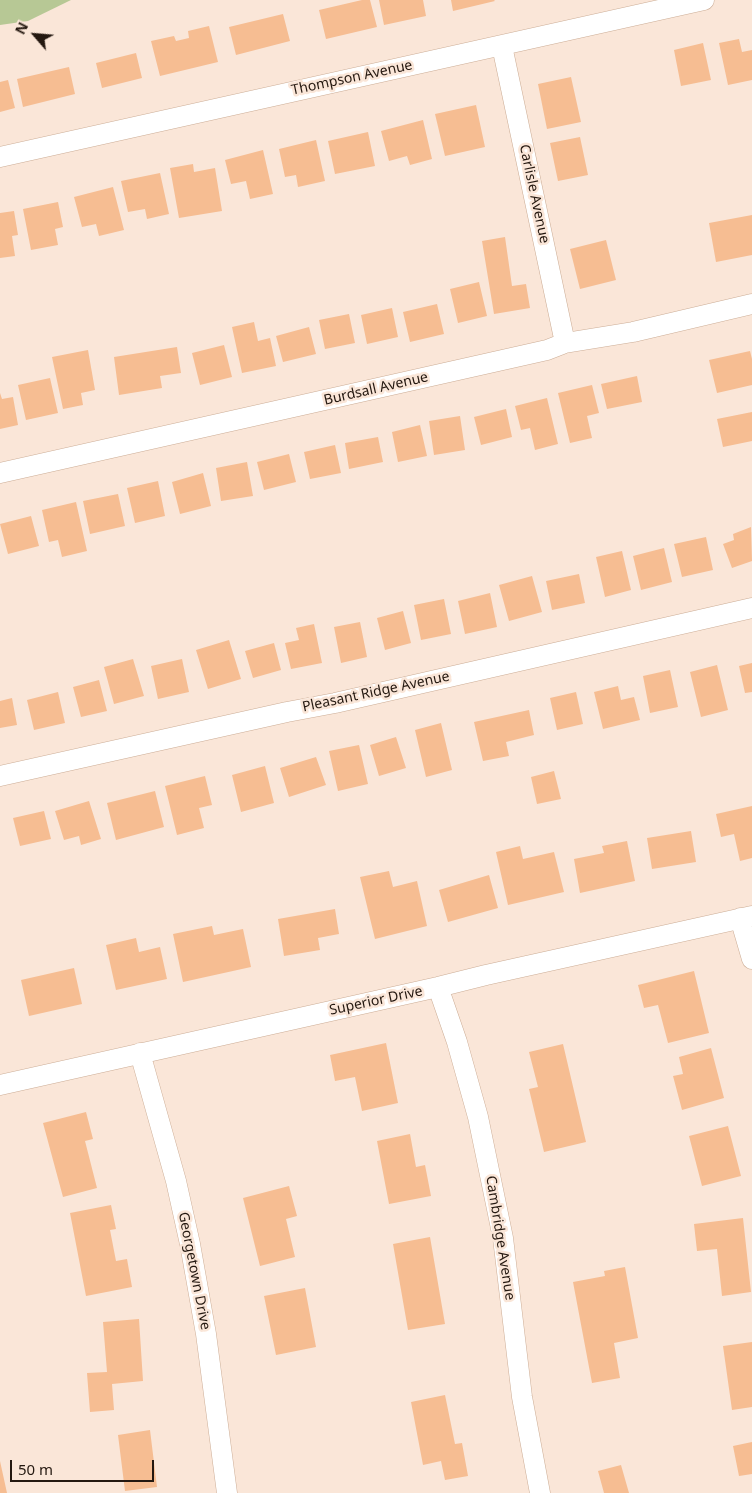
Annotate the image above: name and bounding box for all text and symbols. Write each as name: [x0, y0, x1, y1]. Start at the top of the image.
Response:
north arrow: [10, 10, 60, 60]
text: N: [10, 19, 32, 37]
street label: Thompson Avenue: [290, 57, 414, 99]
street label: Carlisle Avenue: [515, 143, 553, 245]
street label: Burdsall Avenue: [322, 369, 430, 409]
street label: Pleasant Ridge Avenue: [301, 668, 451, 716]
street label: Superior Drive: [328, 983, 424, 1019]
street label: Cambridge Avenue: [482, 1175, 518, 1301]
street label: Georgetown Drive: [174, 1211, 214, 1331]
scale bar: [12, 1450, 156, 1482]
text: 50 m: [18, 1459, 53, 1479]

